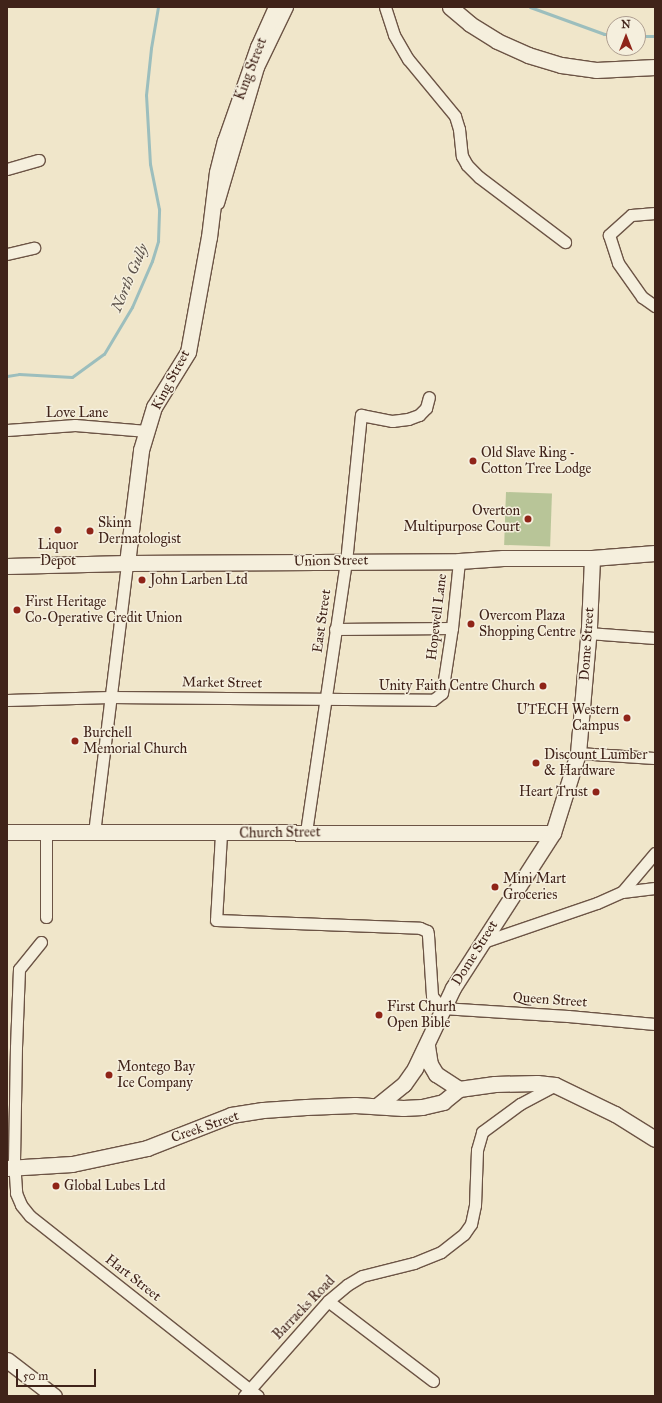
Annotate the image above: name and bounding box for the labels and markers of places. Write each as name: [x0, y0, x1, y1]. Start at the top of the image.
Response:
place label: Old Slave Ring - Cotton Tree Lodge: [481, 445, 591, 478]
marker: Old Slave Ring - Cotton Tree Lodge: [468, 456, 478, 466]
place label: Overton Multipurpose Court: [404, 503, 520, 536]
marker: Overton Multipurpose Court: [523, 514, 533, 524]
place label: Skinn Dermatologist: [98, 515, 181, 548]
marker: Liquor Depot: [53, 525, 63, 535]
marker: Skinn Dermatologist: [85, 526, 95, 536]
place label: Liquor Depot: [38, 537, 78, 570]
place label: John Larben Ltd: [150, 572, 248, 588]
marker: John Larben Ltd: [137, 575, 147, 585]
place label: First Heritage Co-Operative Credit Union: [25, 594, 182, 626]
marker: First Heritage Co-Operative Credit Union: [12, 605, 22, 615]
place label: Overcom Plaza Shopping Centre: [479, 608, 576, 640]
marker: Overcom Plaza Shopping Centre: [466, 619, 476, 629]
place label: Unity Faith Centre Church: [379, 678, 535, 694]
marker: Unity Faith Centre Church: [538, 681, 548, 691]
place label: UTECH Western Campus: [516, 702, 619, 734]
marker: UTECH Western Campus: [622, 713, 632, 723]
place label: Burchell Memorial Church: [83, 725, 187, 758]
marker: Burchell Memorial Church: [70, 736, 80, 746]
place label: Discount Lumber & Hardware: [544, 747, 647, 780]
marker: Discount Lumber & Hardware: [531, 758, 541, 768]
place label: Heart Trust: [519, 784, 588, 800]
marker: Heart Trust: [591, 787, 601, 797]
place label: Mini Mart Groceries: [503, 871, 566, 904]
marker: Mini Mart Groceries: [490, 882, 500, 892]
place label: First Churh Open Bible: [387, 999, 456, 1032]
marker: First Churh Open Bible: [374, 1010, 384, 1020]
place label: Montego Bay Ice Company: [117, 1059, 195, 1092]
marker: Montego Bay Ice Company: [104, 1070, 114, 1080]
place label: Global Lubes Ltd: [64, 1178, 166, 1194]
marker: Global Lubes Ltd: [51, 1181, 61, 1191]

